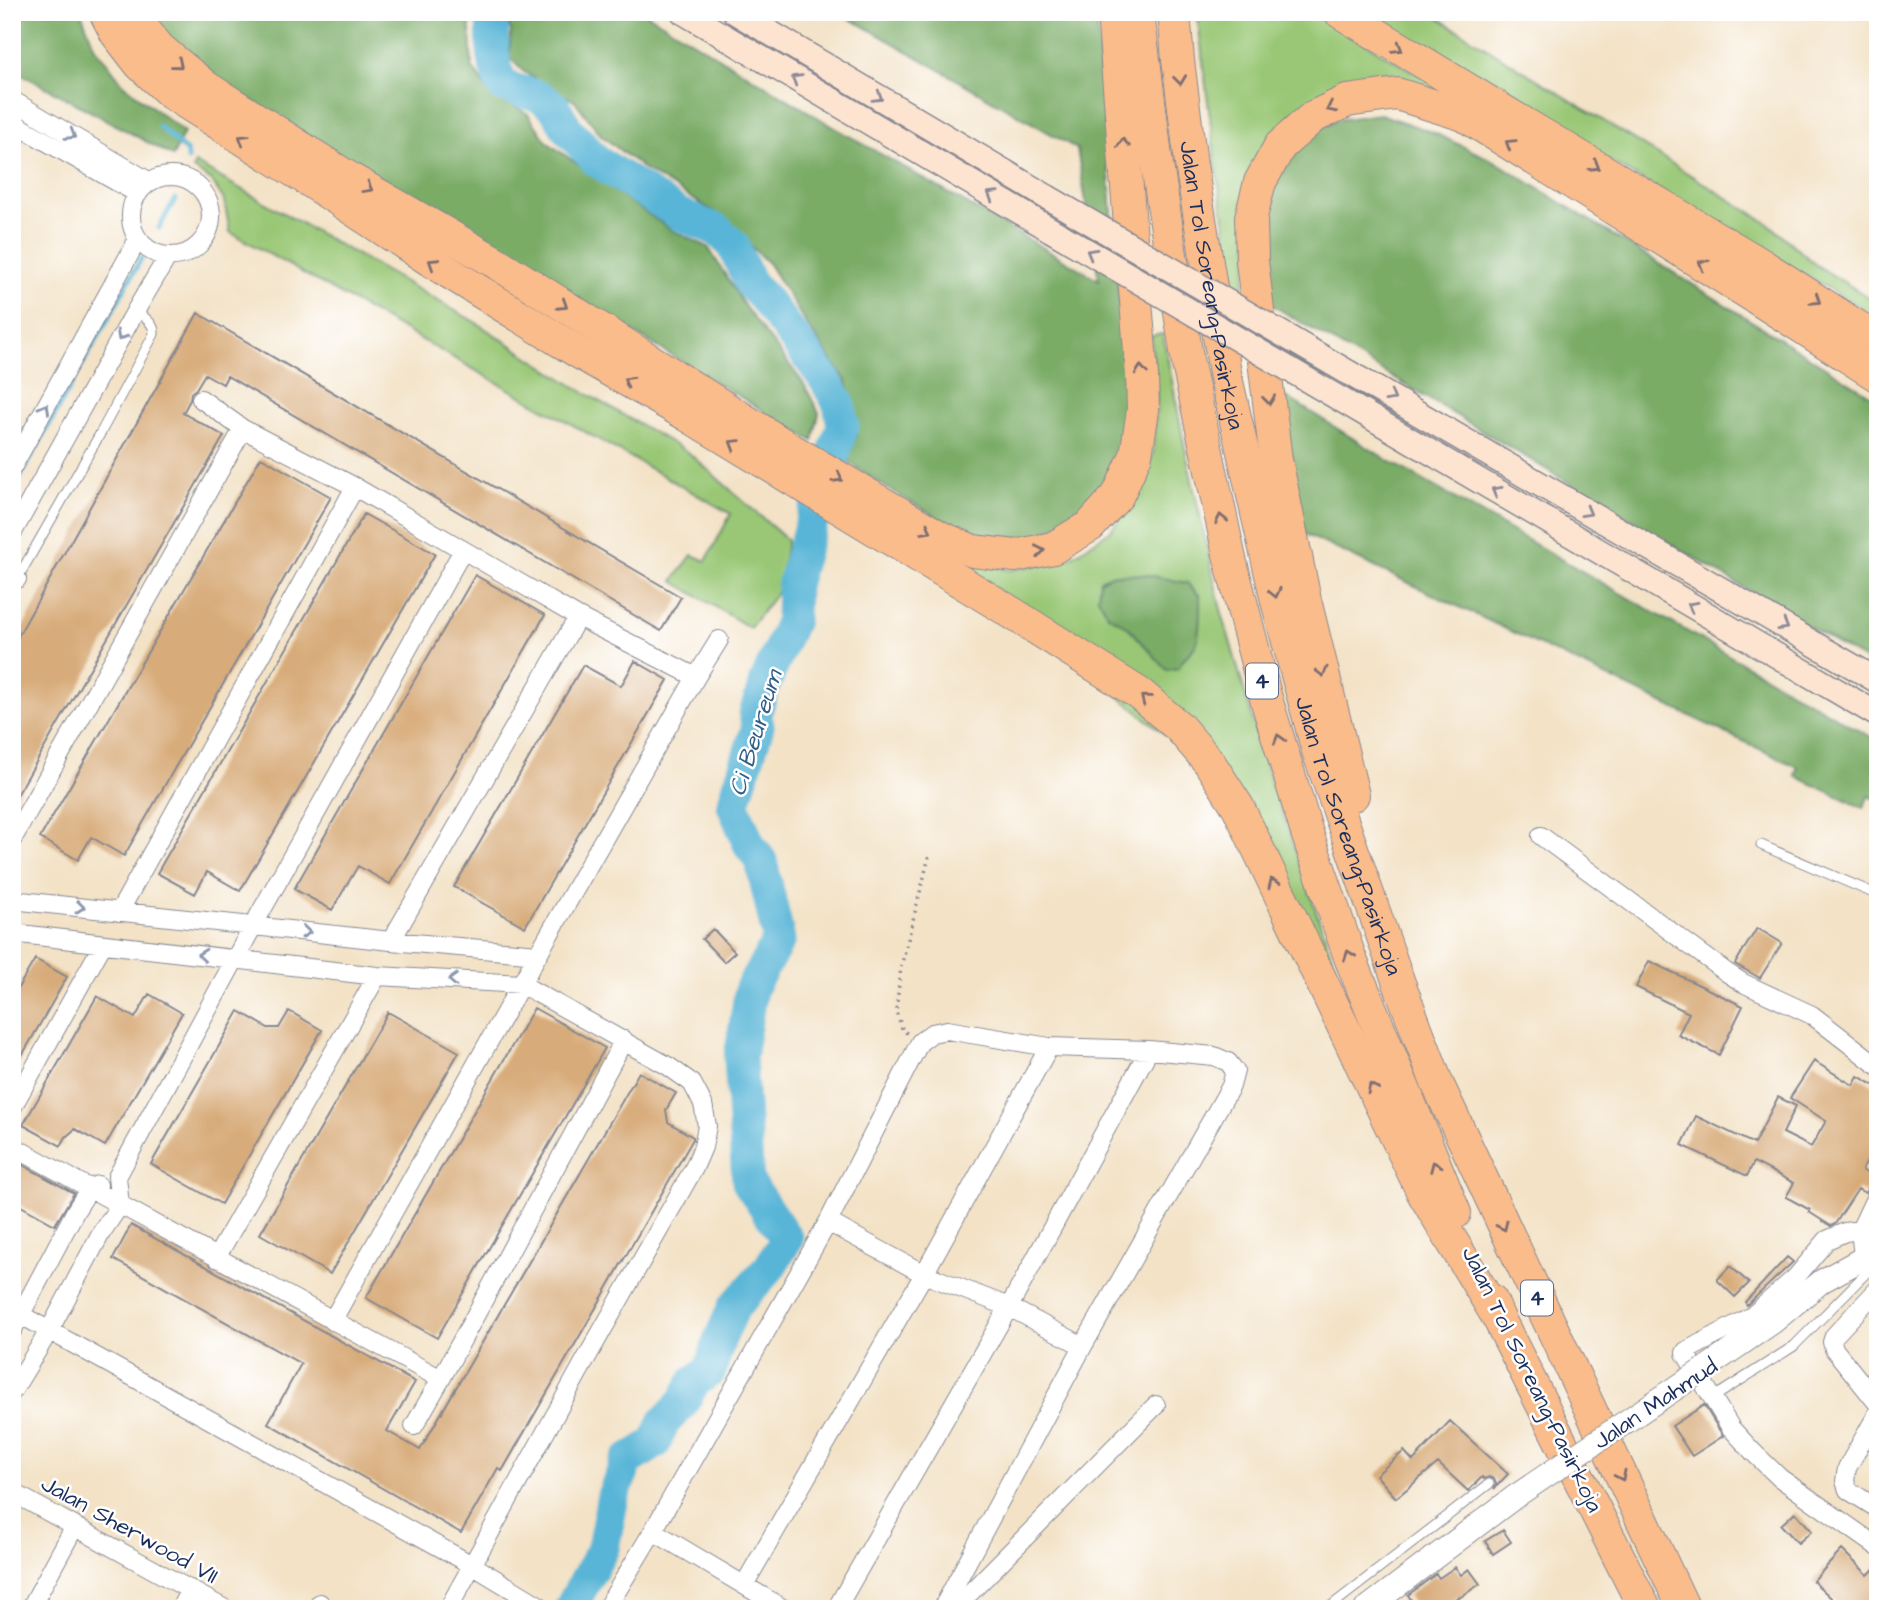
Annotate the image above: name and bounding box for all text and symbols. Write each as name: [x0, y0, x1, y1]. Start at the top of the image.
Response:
one-way arrow: [1391, 39, 1404, 52]
one-way arrow: [170, 55, 182, 68]
one-way arrow: [1173, 74, 1188, 86]
one-way arrow: [791, 75, 804, 88]
one-way arrow: [871, 89, 884, 102]
one-way arrow: [1326, 100, 1338, 114]
one-way arrow: [64, 127, 76, 140]
one-way arrow: [237, 134, 250, 147]
one-way arrow: [1116, 137, 1131, 148]
street label: Jalan Tol Soreang–Pasirkoja: [1171, 139, 1252, 433]
one-way arrow: [1504, 139, 1517, 152]
one-way arrow: [1587, 158, 1600, 171]
one-way arrow: [360, 180, 373, 193]
one-way arrow: [987, 190, 1000, 203]
one-way arrow: [1085, 248, 1098, 261]
one-way arrow: [428, 258, 441, 271]
one-way arrow: [1697, 260, 1710, 273]
one-way arrow: [1809, 292, 1822, 305]
one-way arrow: [555, 297, 568, 310]
one-way arrow: [116, 329, 129, 342]
one-way arrow: [1134, 364, 1149, 375]
one-way arrow: [622, 376, 635, 389]
one-way arrow: [1383, 389, 1396, 402]
one-way arrow: [1262, 395, 1277, 406]
one-way arrow: [37, 403, 50, 415]
one-way arrow: [729, 440, 742, 453]
one-way arrow: [830, 470, 843, 483]
one-way arrow: [1491, 486, 1503, 499]
one-way arrow: [1580, 504, 1592, 517]
one-way arrow: [1215, 513, 1229, 525]
one-way arrow: [920, 522, 932, 535]
one-way arrow: [1034, 544, 1046, 559]
one-way arrow: [1267, 587, 1281, 599]
one-way arrow: [1687, 601, 1700, 614]
one-way arrow: [1776, 618, 1789, 631]
water label: Ci Beureum: [721, 664, 792, 800]
road number: 4: [1246, 664, 1278, 698]
one-way arrow: [1314, 665, 1328, 677]
street label: Jalan Tol Soreang–Pasirkoja: [1287, 693, 1410, 980]
one-way arrow: [1140, 695, 1153, 707]
one-way arrow: [1272, 733, 1287, 745]
one-way arrow: [1267, 878, 1281, 890]
one-way arrow: [74, 900, 86, 915]
one-way arrow: [301, 924, 312, 939]
one-way arrow: [196, 947, 208, 962]
one-way arrow: [1344, 950, 1358, 962]
one-way arrow: [447, 973, 458, 988]
one-way arrow: [1366, 1083, 1380, 1095]
one-way arrow: [1429, 1161, 1443, 1173]
one-way arrow: [1495, 1219, 1509, 1231]
street label: Jalan Tol Soreang–Pasirkoja: [1453, 1241, 1611, 1518]
road number: 4: [1521, 1280, 1553, 1316]
street label: Jalan Mahmud: [1587, 1350, 1724, 1457]
street label: Jalan Sherwood VII: [35, 1468, 224, 1592]
one-way arrow: [1613, 1468, 1627, 1481]

